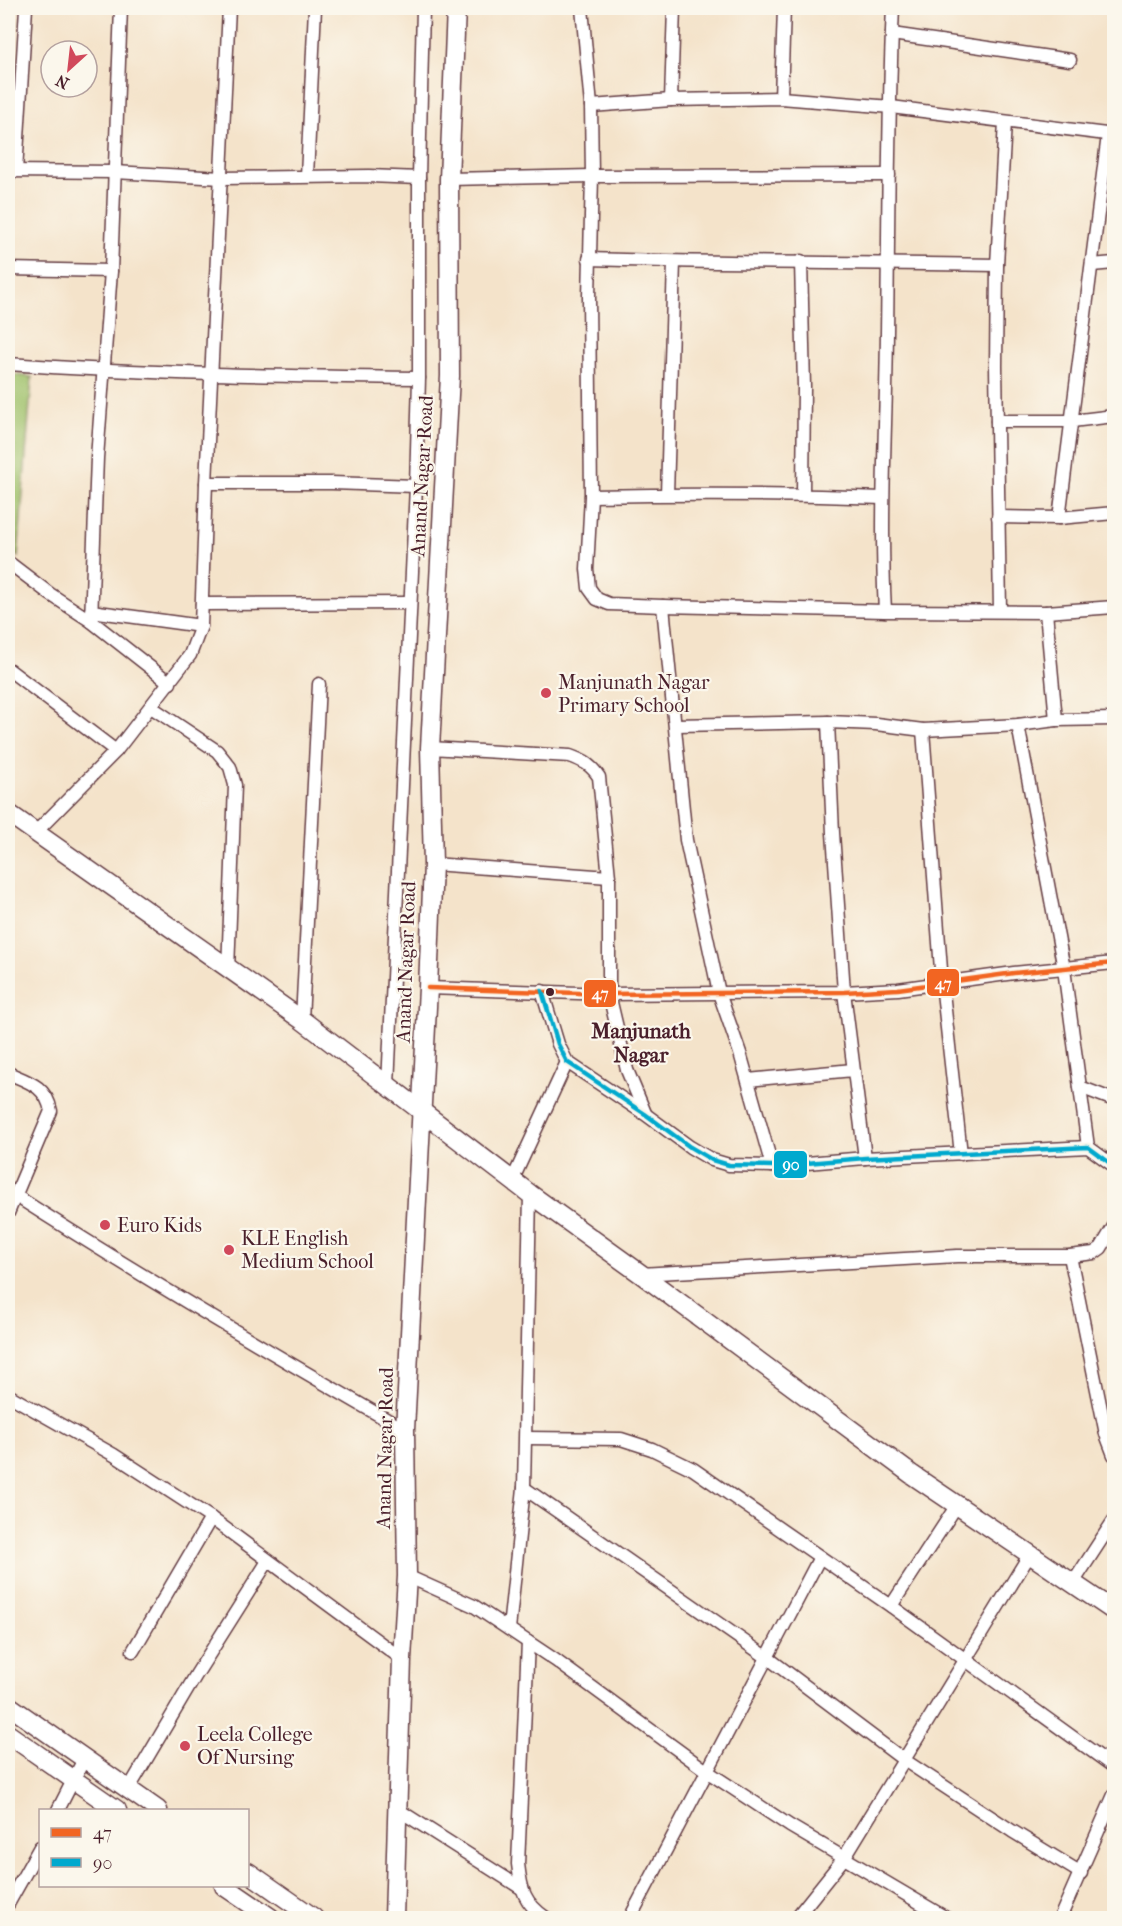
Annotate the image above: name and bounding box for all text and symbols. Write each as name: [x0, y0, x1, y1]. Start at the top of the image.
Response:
north arrow: [39, 39, 99, 99]
text: N: [52, 70, 72, 93]
street label: Anand Nagar Road: [406, 394, 438, 558]
place label: Manjunath Nagar Primary School: [558, 671, 710, 717]
marker: Manjunath Nagar Primary School: [539, 686, 553, 700]
street label: Anand Nagar Road: [392, 880, 420, 1044]
line badge: 47: [926, 968, 960, 997]
text: 47: [934, 974, 952, 994]
line badge: 47: [583, 979, 617, 1008]
text: 47: [591, 984, 609, 1004]
unlabelled marker: [544, 986, 556, 998]
district label: Manjunath Nagar: [590, 1019, 691, 1067]
line badge: 90: [773, 1150, 808, 1179]
text: 90: [781, 1155, 800, 1175]
place label: Euro Kids: [117, 1214, 202, 1237]
marker: Euro Kids: [98, 1218, 112, 1232]
place label: KLE English Medium School: [241, 1227, 374, 1273]
marker: KLE English Medium School: [222, 1243, 236, 1257]
street label: Anand Nagar Road: [372, 1366, 398, 1530]
place label: Leela College Of Nursing: [197, 1723, 313, 1769]
marker: Leela College Of Nursing: [178, 1739, 192, 1753]
legend: [39, 1809, 249, 1887]
text: 47: [93, 1823, 112, 1844]
text: 90: [93, 1853, 112, 1874]

